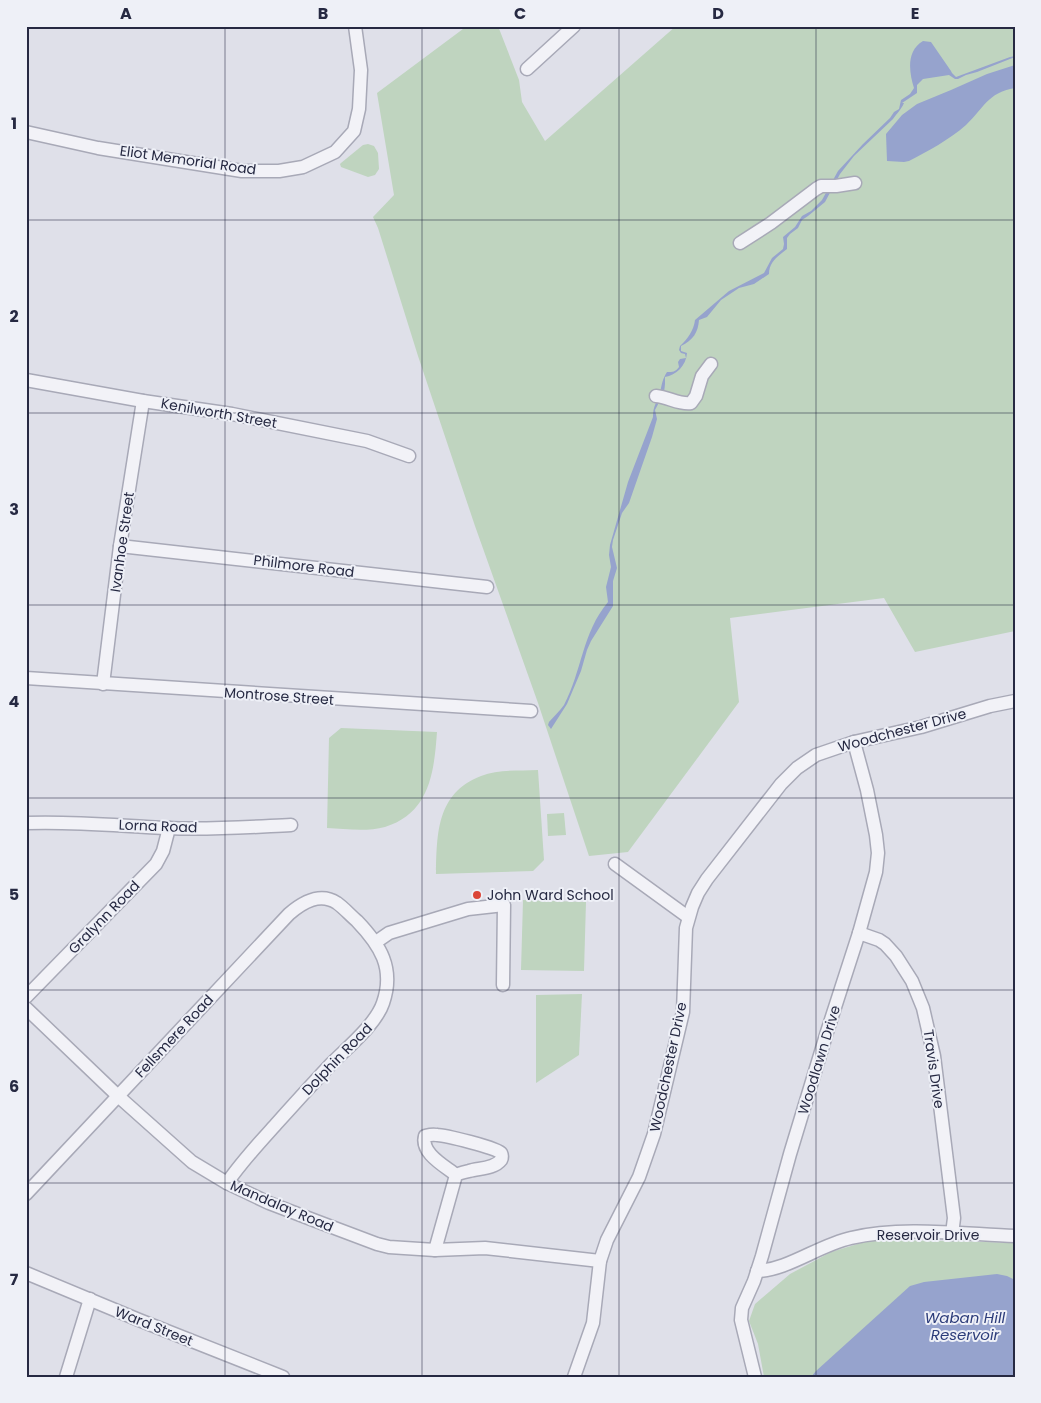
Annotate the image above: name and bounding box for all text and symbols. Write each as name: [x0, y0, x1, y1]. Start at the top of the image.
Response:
text: A: [120, 2, 132, 25]
text: B: [318, 2, 328, 25]
text: C: [514, 2, 526, 25]
text: D: [712, 2, 724, 25]
text: E: [911, 2, 919, 25]
text: 1: [11, 112, 17, 135]
street label: Eliot Memorial Road: [118, 141, 258, 179]
text: 2: [9, 305, 19, 328]
street label: Kenilworth Street: [159, 393, 279, 433]
street label: Ivanhoe Street: [105, 491, 139, 593]
text: 3: [9, 498, 19, 521]
street label: Philmore Road: [252, 550, 356, 582]
street label: Montrose Street: [223, 682, 335, 710]
text: 4: [9, 690, 20, 713]
street label: Woodchester Drive: [836, 703, 969, 757]
street label: Lorna Road: [118, 815, 198, 837]
street label: Gralynn Road: [64, 876, 144, 958]
text: 5: [9, 883, 19, 906]
place label: John Ward School: [487, 885, 614, 905]
marker: John Ward School: [471, 889, 483, 901]
street label: Fellsmere Road: [130, 990, 218, 1082]
street label: Woodchester Drive: [644, 1000, 692, 1134]
street label: Woodlawn Drive: [793, 1003, 845, 1117]
street label: Dolphin Road: [297, 1019, 377, 1099]
street label: Travis Drive: [919, 1028, 949, 1110]
text: 6: [9, 1075, 19, 1098]
street label: Mandalay Road: [227, 1175, 337, 1237]
street label: Reservoir Drive: [877, 1225, 980, 1245]
text: 7: [10, 1268, 19, 1291]
street label: Ward Street: [112, 1301, 196, 1351]
water label: Waban Hill Reservoir: [925, 1307, 1006, 1345]

